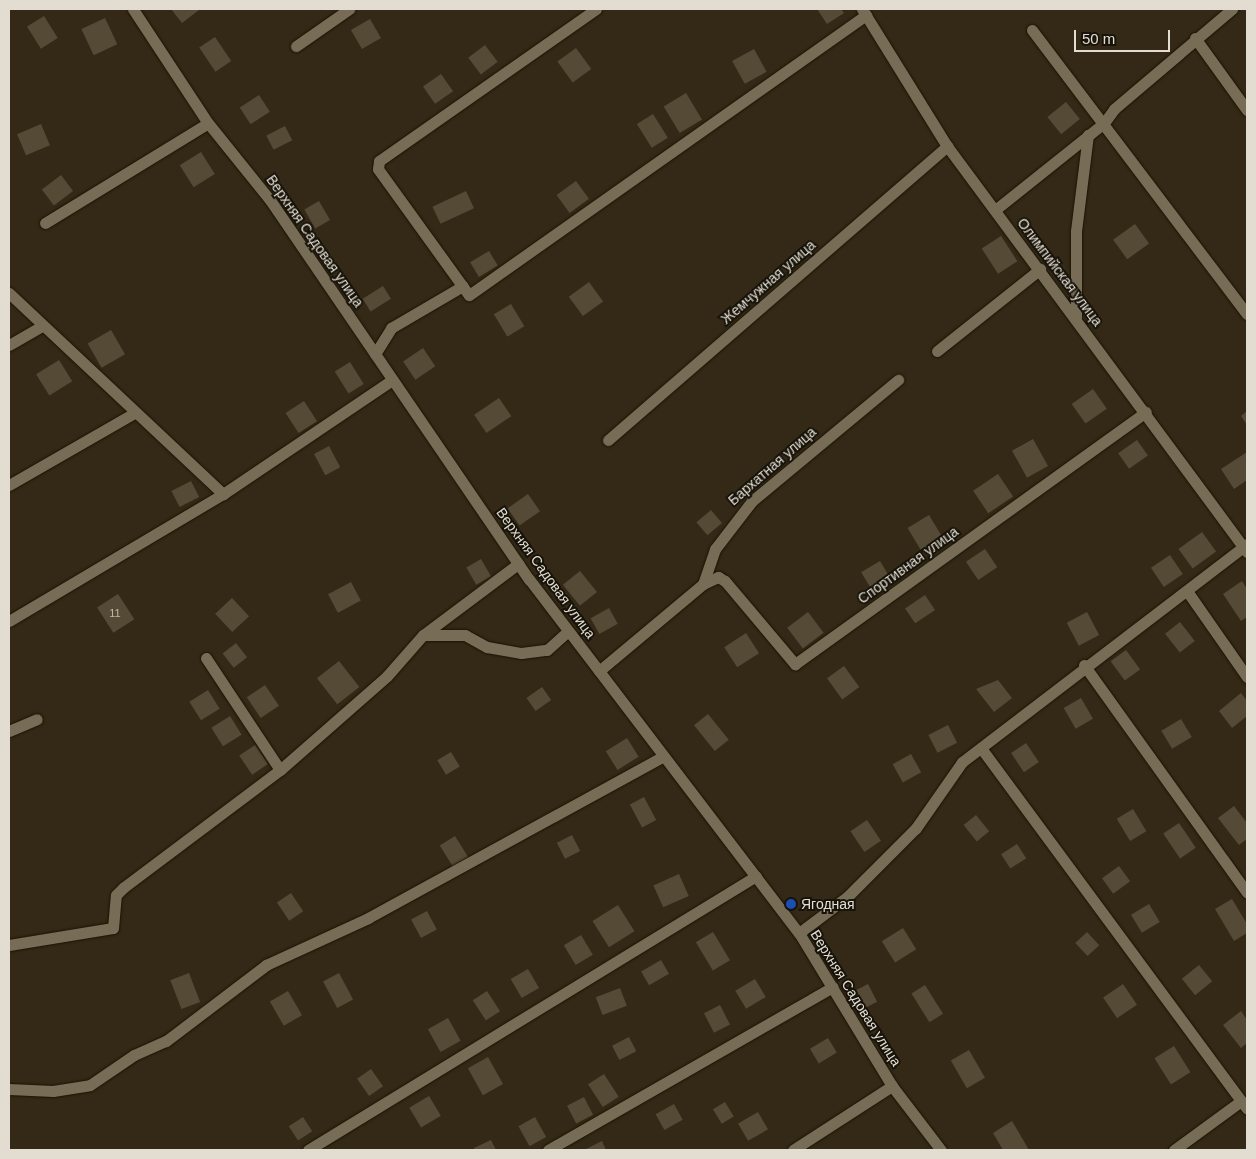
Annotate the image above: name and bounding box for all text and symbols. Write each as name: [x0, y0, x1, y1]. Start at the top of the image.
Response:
scale bar: [1076, 20, 1172, 52]
text: 50 m: [1082, 30, 1115, 47]
street label: Верхняя Садовая улица: [263, 172, 367, 310]
street label: Олимпийская улица: [1014, 215, 1106, 329]
street label: Жемчужная улица: [717, 236, 819, 328]
street label: Бархатная улица: [725, 423, 819, 509]
street label: Верхняя Садовая улица: [493, 504, 599, 642]
street label: Спортивная улица: [854, 523, 962, 607]
house number: 11: [109, 606, 121, 620]
place label: Ягодная: [801, 896, 855, 912]
marker: Ягодная: [785, 898, 797, 910]
street label: Верхняя Садовая улица: [807, 927, 905, 1069]

